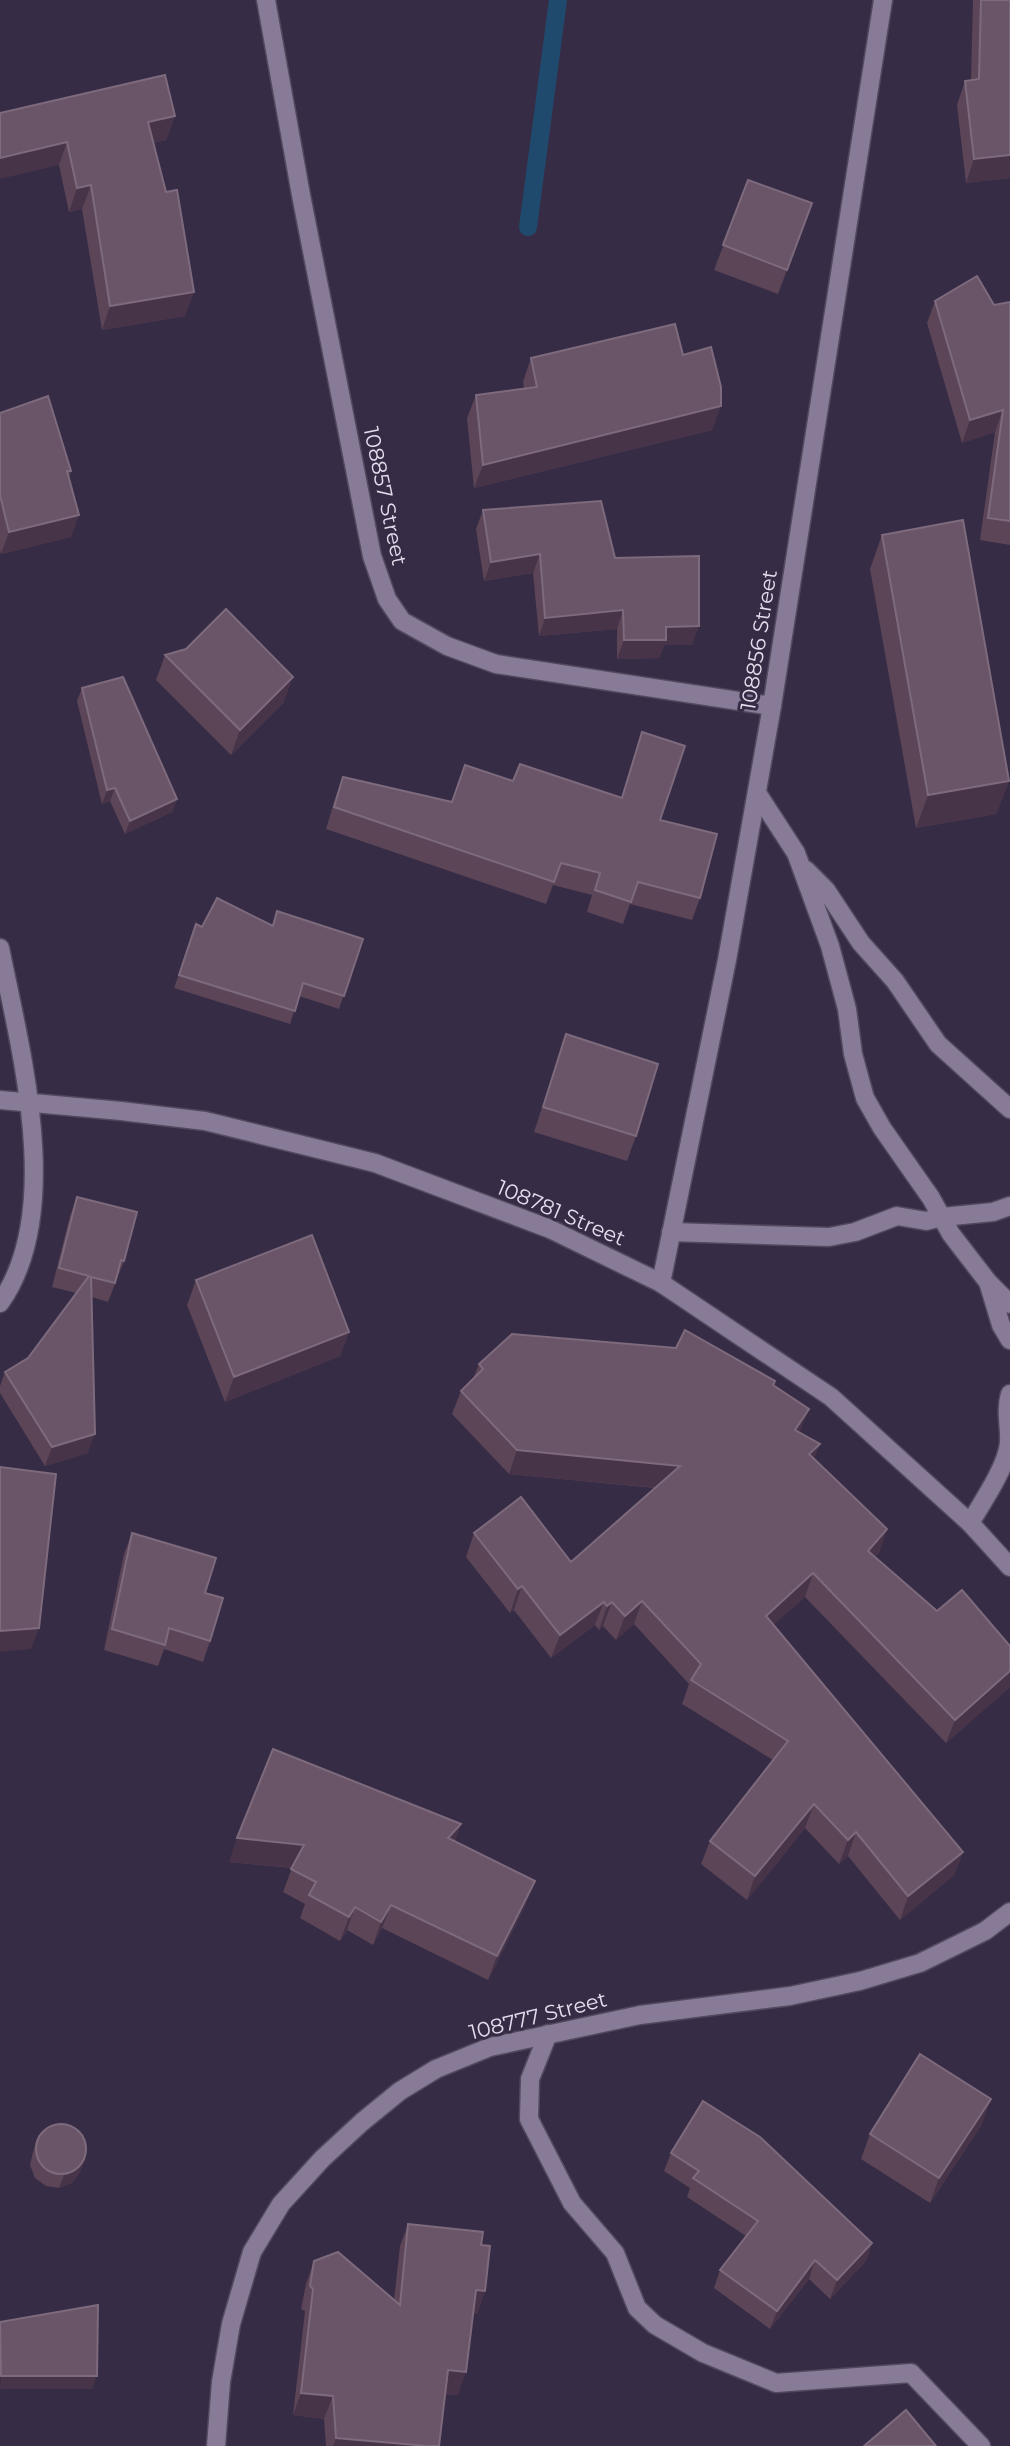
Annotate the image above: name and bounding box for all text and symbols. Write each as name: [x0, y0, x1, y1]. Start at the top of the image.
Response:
street label: 108857 Street: [359, 424, 412, 568]
street label: 108856 Street: [735, 568, 782, 712]
street label: 108781 Street: [493, 1174, 629, 1251]
street label: 108777 Street: [466, 1986, 609, 2045]

